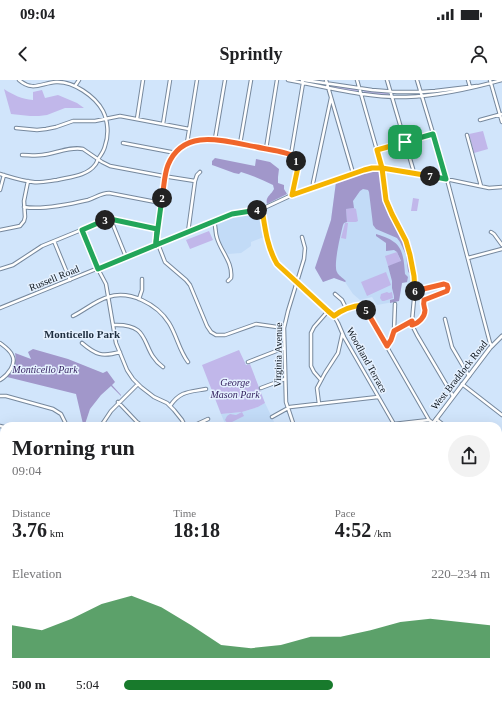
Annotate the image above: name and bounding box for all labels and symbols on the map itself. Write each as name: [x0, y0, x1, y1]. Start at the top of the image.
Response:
pin: [388, 125, 422, 159]
pin: 1: [286, 151, 306, 171]
pin: 7: [420, 166, 440, 186]
pin: 2: [152, 188, 172, 208]
pin: 4: [247, 200, 267, 220]
pin: 3: [95, 210, 115, 230]
street label: Russell Road: [27, 263, 81, 293]
pin: 6: [405, 281, 425, 301]
pin: 5: [356, 300, 376, 320]
street label: Virginia Avenue: [272, 322, 284, 388]
street label: Woodland Terrace: [344, 325, 390, 395]
district label: Monticello Park: [44, 328, 121, 340]
street label: West Braddock Road: [429, 338, 489, 412]
park label: Monticello Park: [11, 364, 78, 375]
park label: George Mason Park: [209, 377, 260, 400]

